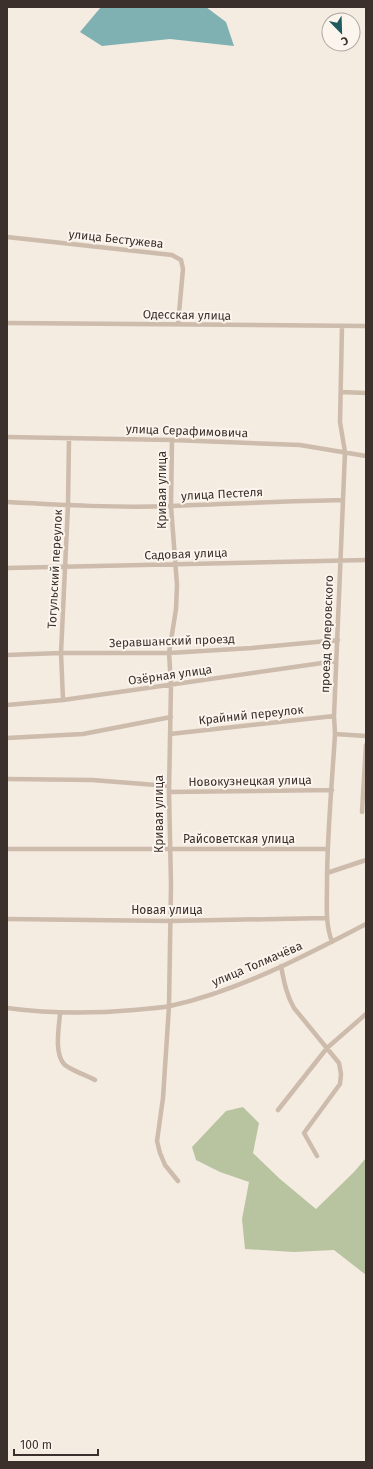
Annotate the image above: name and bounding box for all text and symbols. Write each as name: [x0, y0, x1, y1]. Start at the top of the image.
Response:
north arrow: [321, 12, 361, 52]
text: С: [339, 34, 350, 48]
street label: улица Бестужева: [68, 227, 164, 251]
street label: Одесская улица: [143, 307, 231, 323]
street label: улица Серафимовича: [126, 422, 248, 440]
street label: Кривая улица: [155, 451, 169, 529]
street label: улица Пестеля: [181, 485, 263, 503]
street label: Тогульский переулок: [45, 508, 65, 629]
street label: Садовая улица: [144, 546, 228, 562]
street label: проезд Флеровского: [318, 575, 336, 693]
street label: Зеравшанский проезд: [109, 632, 235, 650]
street label: Озёрная улица: [127, 662, 213, 688]
street label: Крайний переулок: [198, 702, 305, 727]
street label: Новокузнецкая улица: [188, 773, 312, 789]
street label: Кривая улица: [152, 775, 166, 853]
street label: Райсоветская улица: [183, 832, 295, 846]
street label: Новая улица: [131, 903, 203, 917]
street label: улица Толмачёва: [210, 939, 304, 989]
scale bar: [14, 1431, 98, 1457]
text: 100 m: [20, 1438, 52, 1452]

